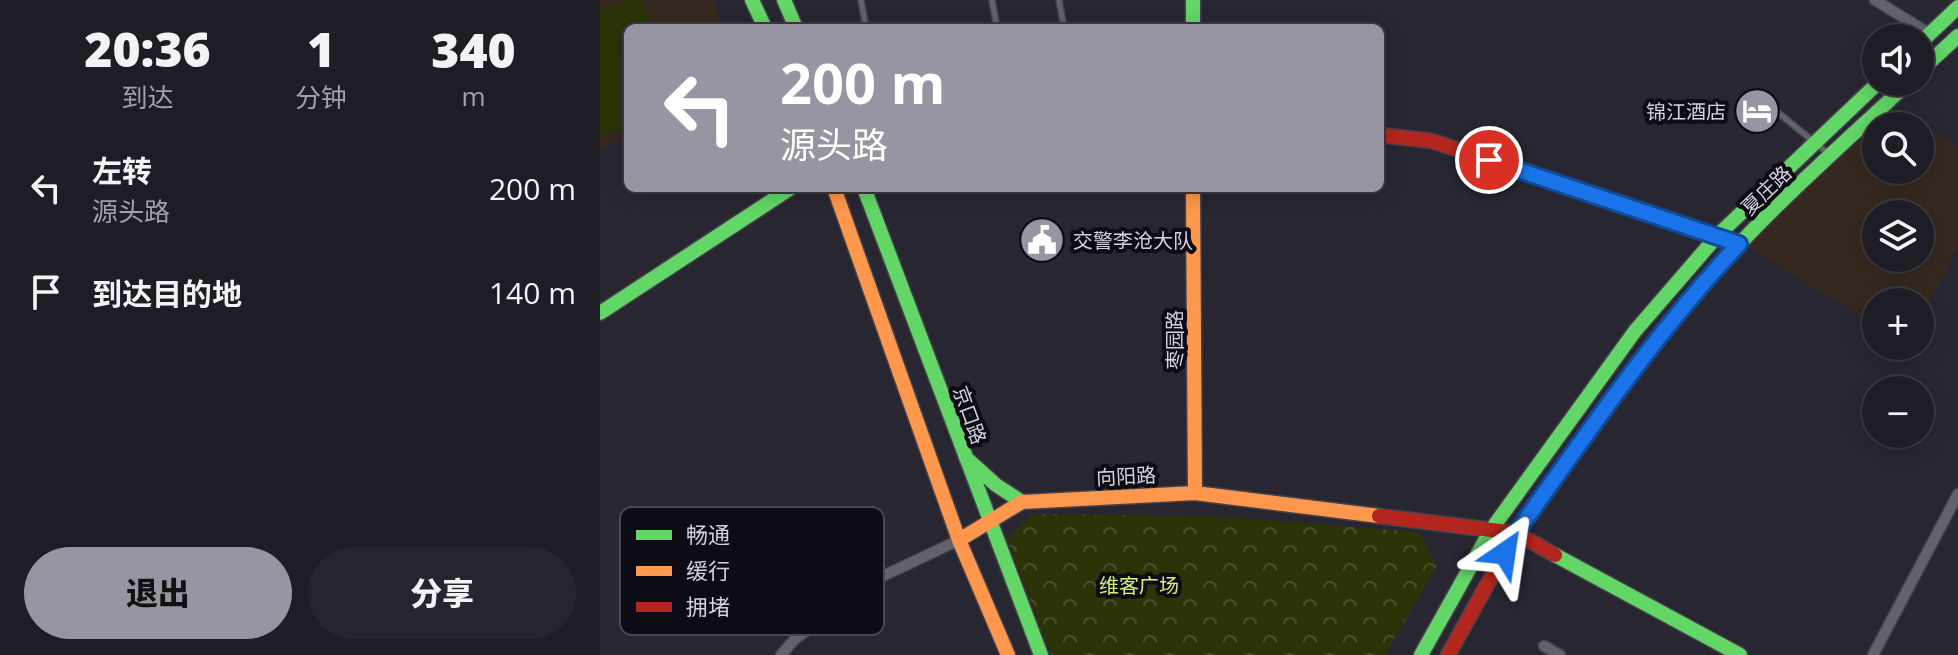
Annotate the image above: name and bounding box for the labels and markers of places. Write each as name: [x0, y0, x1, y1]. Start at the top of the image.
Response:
hotel icon: 锦江酒店: [1733, 87, 1781, 135]
place label: 锦江酒店: [1646, 98, 1726, 125]
pin: [1455, 126, 1523, 194]
public building icon: 交警李沧大队: [1018, 216, 1066, 264]
place label: 交警李沧大队: [1073, 227, 1193, 254]

